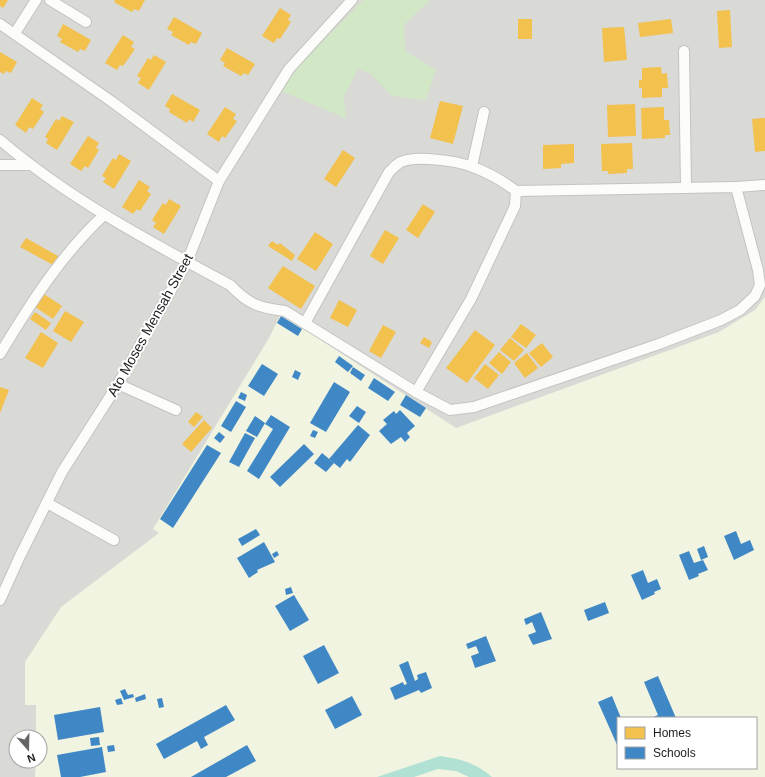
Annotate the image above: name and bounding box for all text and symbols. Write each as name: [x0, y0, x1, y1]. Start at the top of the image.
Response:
street label: Ato Moses Mensah Street: [104, 251, 196, 399]
legend: [617, 717, 757, 769]
text: Homes: [653, 726, 691, 740]
north arrow: [8, 729, 48, 769]
text: Schools: [653, 746, 696, 760]
text: N: [26, 751, 37, 765]

